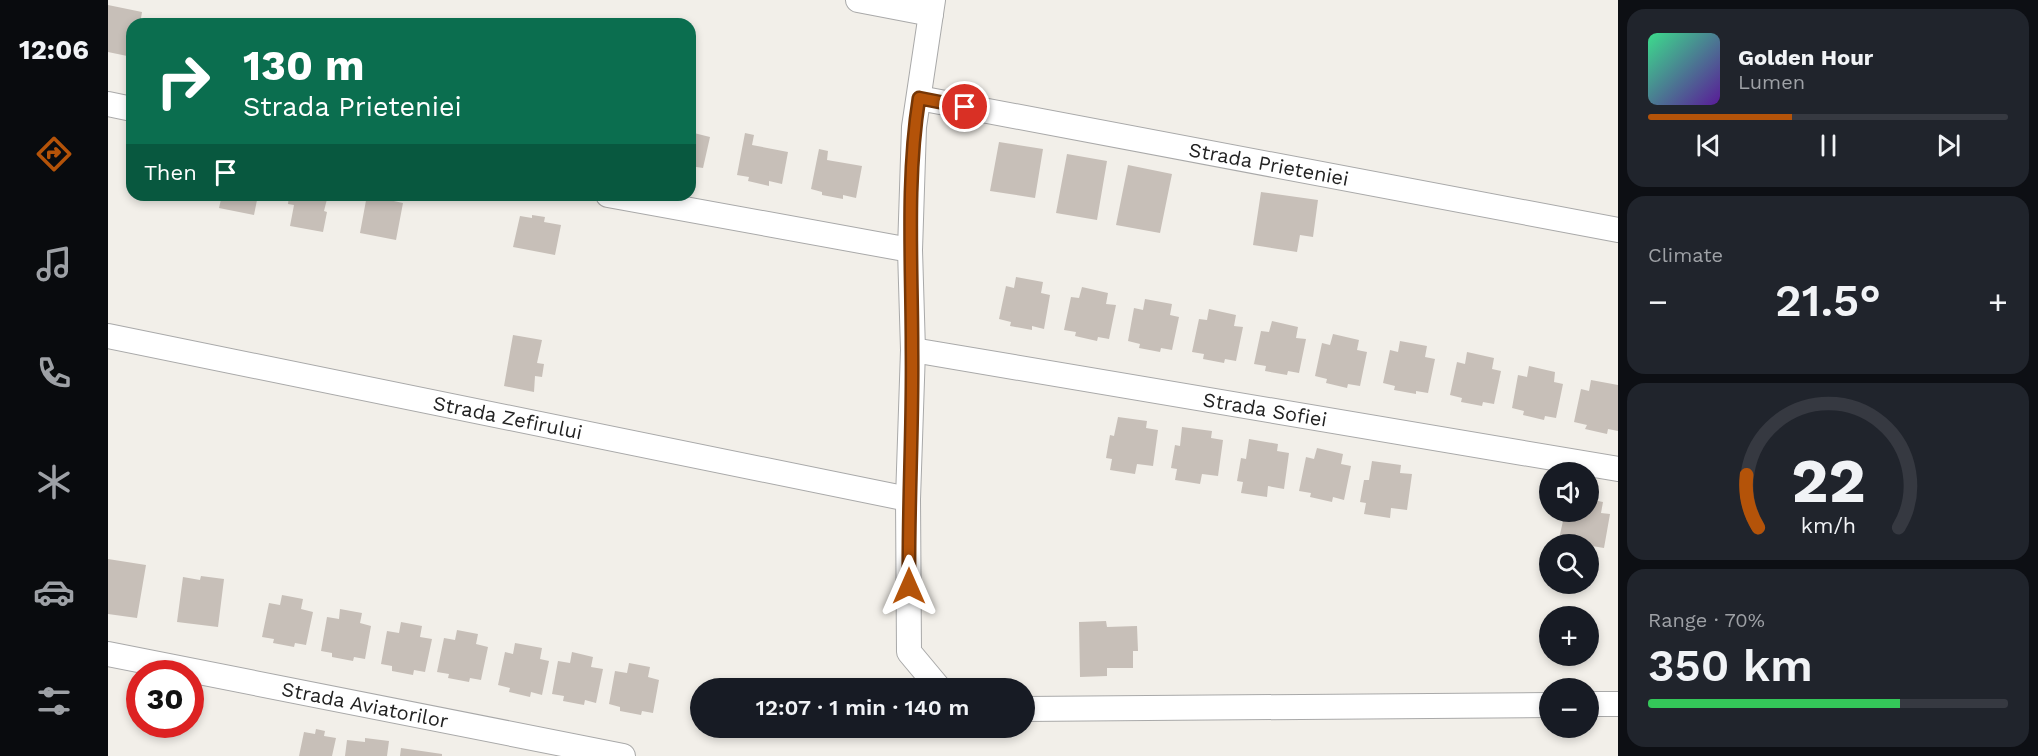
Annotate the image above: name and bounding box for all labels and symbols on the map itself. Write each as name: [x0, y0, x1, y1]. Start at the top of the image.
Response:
pin: [939, 81, 990, 132]
street label: Strada Prieteniei: [1187, 137, 1351, 191]
street label: Strada Sofiei: [1201, 387, 1329, 432]
street label: Strada Zefirului: [431, 391, 585, 444]
position arrow: [877, 554, 941, 618]
speed limit sign: 30: [126, 660, 204, 738]
street label: Strada Aviatorilor: [280, 677, 450, 733]

